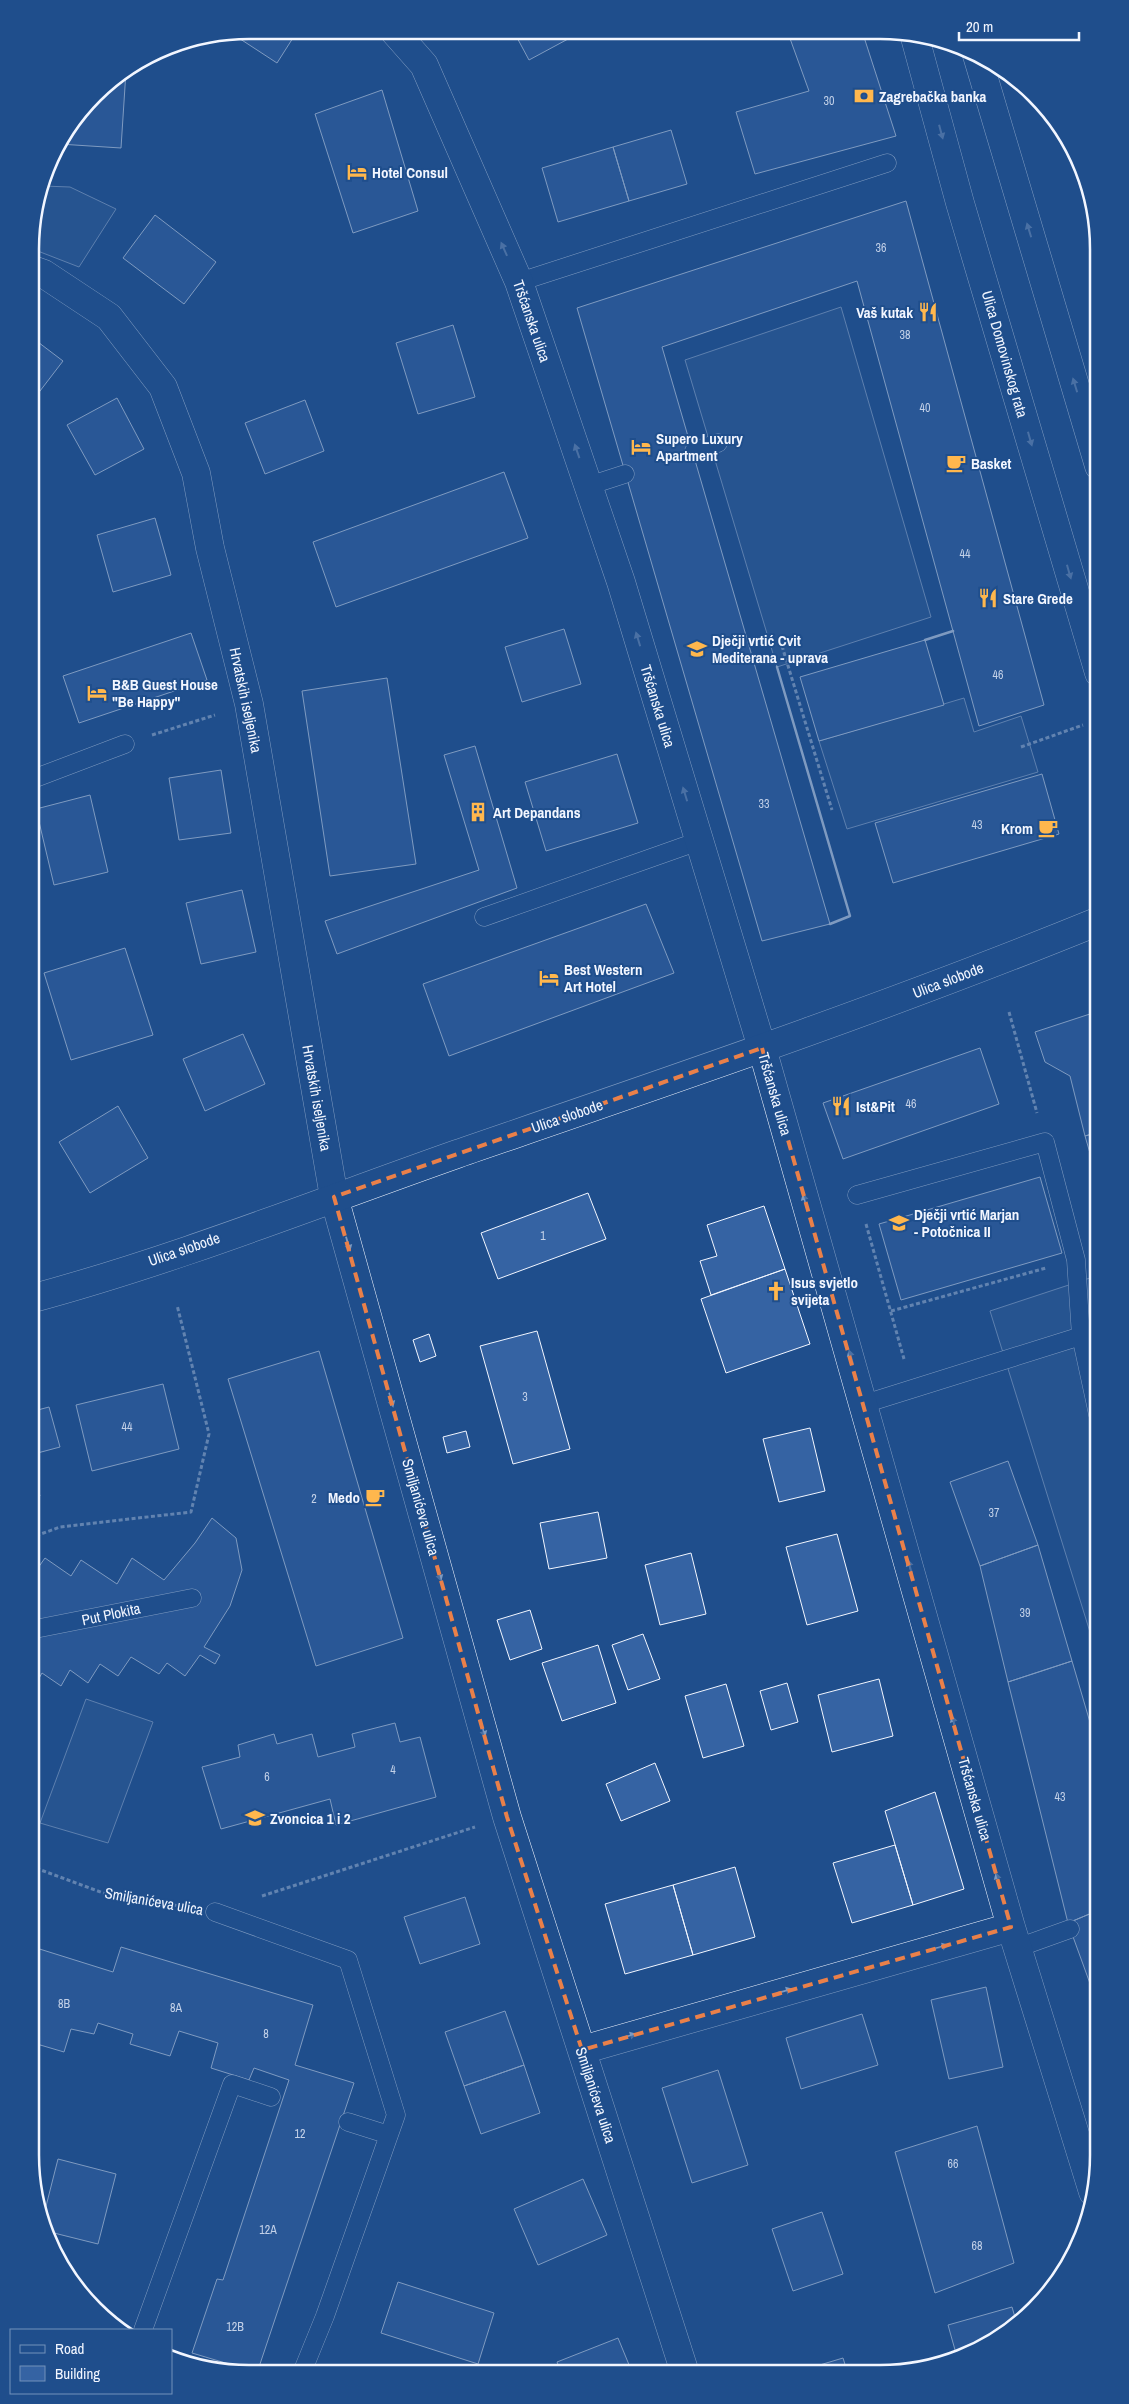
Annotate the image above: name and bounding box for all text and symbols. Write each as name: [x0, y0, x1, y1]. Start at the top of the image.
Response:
scale bar: [959, 10, 1079, 42]
text: 20 m: [966, 16, 993, 37]
bank icon: Zagrebačka banka: [853, 85, 875, 107]
place label: Zagrebačka banka: [879, 86, 987, 107]
house number: 30: [824, 93, 834, 109]
one-way arrow: [937, 124, 945, 139]
hotel icon: Hotel Consul: [346, 161, 368, 183]
place label: Hotel Consul: [372, 162, 448, 183]
one-way arrow: [1024, 222, 1032, 237]
house number: 36: [876, 240, 886, 256]
one-way arrow: [500, 242, 508, 256]
street label: Tršćanska ulica: [508, 277, 556, 365]
street label: Ulica Domovinskog rata: [977, 288, 1033, 420]
restaurant icon: Vaš kutak: [917, 301, 939, 323]
place label: Vaš kutak: [856, 302, 913, 323]
house number: 38: [900, 327, 910, 343]
one-way arrow: [1071, 378, 1079, 393]
house number: 40: [920, 400, 930, 416]
place label: Supero Luxury Apartment: [656, 428, 743, 466]
one-way arrow: [1027, 432, 1035, 447]
hotel icon: Supero Luxury Apartment: [630, 436, 652, 458]
one-way arrow: [572, 443, 580, 458]
cafe icon: Basket: [945, 452, 967, 474]
place label: Basket: [971, 453, 1011, 474]
house number: 44: [960, 546, 971, 562]
one-way arrow: [1066, 565, 1074, 580]
restaurant icon: Stare Grede: [977, 587, 999, 609]
place label: Stare Grede: [1003, 588, 1073, 609]
place label: Dječji vrtić Cvit Mediterana - uprava: [712, 630, 828, 668]
one-way arrow: [634, 631, 642, 646]
school or university icon: Dječji vrtić Cvit Mediterana - uprava: [686, 638, 708, 660]
street label: Hrvatskih iseljenika: [225, 645, 267, 755]
street label: Tršćanska ulica: [635, 662, 681, 750]
house number: 46: [993, 667, 1003, 683]
place label: B&B Guest House "Be Happy": [112, 674, 218, 712]
hotel icon: B&B Guest House "Be Happy": [86, 682, 108, 704]
one-way arrow: [681, 787, 689, 802]
house number: 33: [759, 796, 769, 812]
building icon: Art Depandans: [467, 801, 489, 823]
place label: Art Depandans: [493, 802, 581, 823]
house number: 43: [972, 817, 982, 833]
cafe icon: Krom: [1037, 817, 1059, 839]
place label: Krom: [1001, 818, 1033, 839]
street label: Ulica slobode: [909, 957, 987, 1003]
place label: Best Western Art Hotel: [564, 959, 642, 997]
hotel icon: Best Western Art Hotel: [538, 967, 560, 989]
street label: Hrvatskih iseljenika: [297, 1043, 337, 1153]
street label: Tršćanska ulica: [753, 1050, 797, 1138]
street label: Ulica slobode: [528, 1094, 606, 1138]
restaurant icon: Ist&Pit: [830, 1095, 852, 1117]
place label: Ist&Pit: [856, 1096, 895, 1117]
house number: 46: [906, 1096, 916, 1112]
one-way arrow: [801, 1194, 809, 1209]
place label: Dječji vrtić Marjan - Potočnica II: [914, 1204, 1019, 1242]
school or university icon: Dječji vrtić Marjan - Potočnica II: [888, 1212, 910, 1234]
street label: Ulica slobode: [145, 1227, 223, 1271]
house number: 1: [540, 1228, 546, 1244]
one-way arrow: [344, 1236, 352, 1251]
place label: Isus svjetlo svijeta: [791, 1272, 858, 1310]
church icon: Isus svjetlo svijeta: [765, 1280, 787, 1302]
one-way arrow: [846, 1350, 854, 1365]
house number: 3: [522, 1389, 528, 1405]
one-way arrow: [388, 1393, 396, 1408]
house number: 44: [122, 1419, 133, 1435]
street label: Smiljanićeva ulica: [397, 1456, 445, 1558]
cafe icon: Medo: [364, 1486, 386, 1508]
place label: Medo: [328, 1487, 360, 1508]
house number: 2: [311, 1491, 317, 1507]
house number: 37: [989, 1505, 1000, 1521]
one-way arrow: [905, 1559, 913, 1574]
one-way arrow: [436, 1566, 444, 1581]
street label: Put Plokita: [80, 1598, 142, 1630]
house number: 39: [1020, 1605, 1030, 1621]
one-way arrow: [949, 1716, 957, 1731]
one-way arrow: [479, 1723, 487, 1738]
street label: Tršćanska ulica: [953, 1755, 997, 1843]
house number: 4: [390, 1762, 396, 1778]
house number: 6: [264, 1769, 270, 1785]
house number: 43: [1055, 1789, 1065, 1805]
school or university icon: Zvoncica 1 i 2: [244, 1807, 266, 1829]
place label: Zvoncica 1 i 2: [270, 1808, 351, 1829]
one-way arrow: [993, 1872, 1001, 1887]
street label: Smiljanićeva ulica: [103, 1882, 205, 1920]
one-way arrow: [934, 1942, 949, 1950]
one-way arrow: [777, 1987, 792, 1995]
house number: 8B: [58, 1996, 70, 2012]
house number: 8A: [170, 2000, 182, 2016]
house number: 8: [263, 2026, 269, 2042]
one-way arrow: [621, 2032, 636, 2040]
street label: Smiljanićeva ulica: [571, 2044, 621, 2146]
house number: 12: [295, 2126, 305, 2142]
house number: 66: [948, 2156, 958, 2172]
house number: 12A: [259, 2222, 277, 2238]
house number: 68: [972, 2238, 982, 2254]
house number: 12B: [226, 2319, 244, 2335]
legend: [10, 2329, 172, 2394]
text: Road: [55, 2338, 84, 2359]
text: Building: [55, 2363, 100, 2384]

